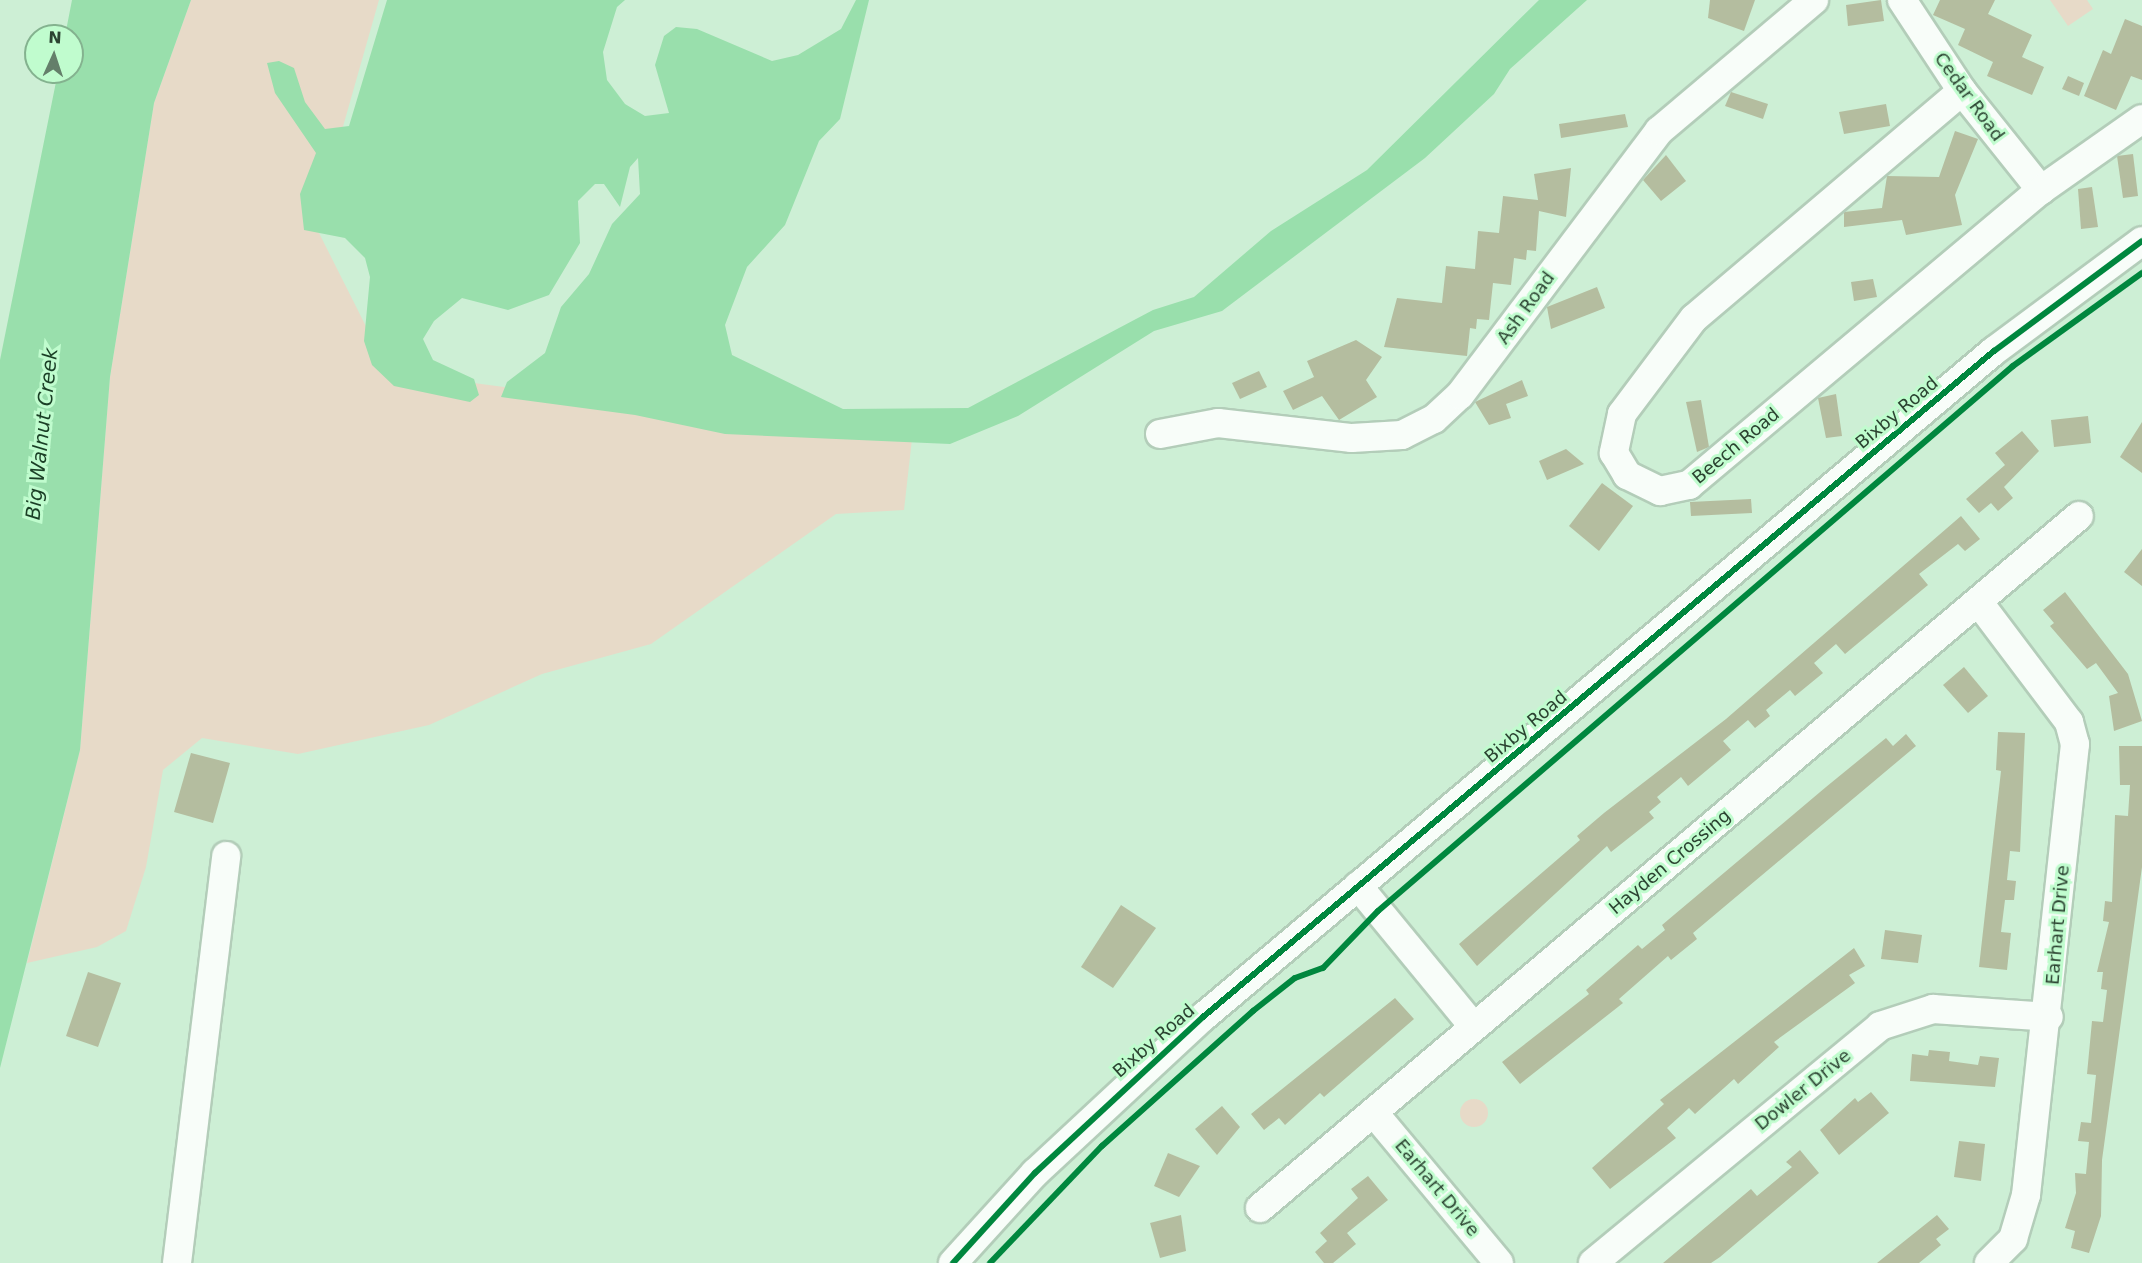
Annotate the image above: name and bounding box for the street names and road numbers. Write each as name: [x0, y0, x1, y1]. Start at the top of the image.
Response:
street label: Cedar Road: [1930, 48, 2008, 146]
street label: Ash Road: [1493, 268, 1559, 348]
street label: Bixby Road: [1851, 372, 1943, 454]
street label: Beech Road: [1688, 403, 1784, 489]
street label: Bixby Road: [1480, 686, 1572, 768]
street label: Hayden Crossing: [1605, 805, 1735, 919]
street label: Earhart Drive: [2042, 864, 2074, 986]
street label: Bixby Road: [1109, 1000, 1199, 1082]
street label: Dowler Drive: [1751, 1045, 1855, 1135]
street label: Earhart Drive: [1390, 1135, 1484, 1241]

